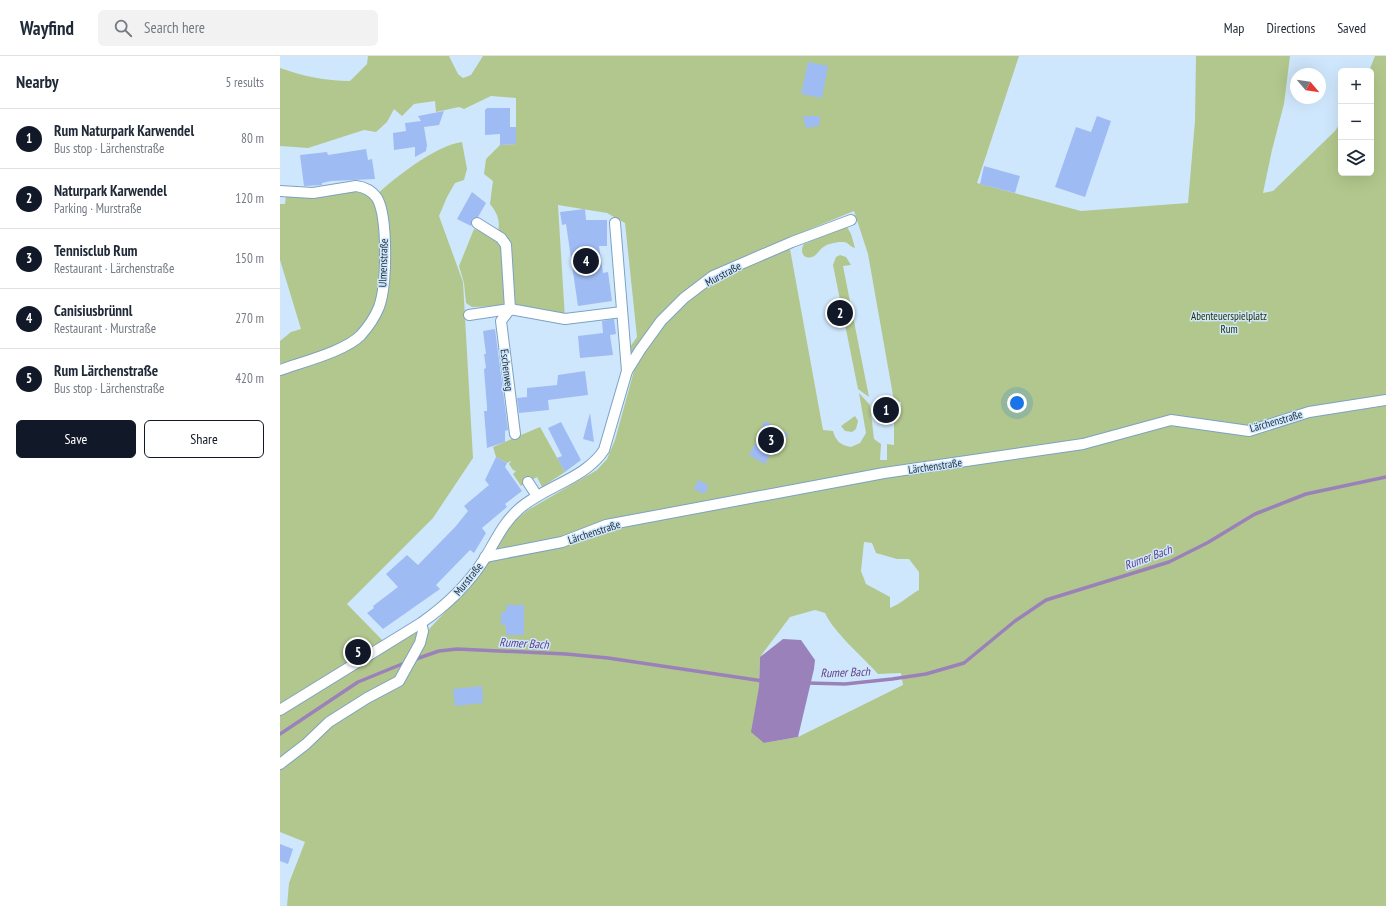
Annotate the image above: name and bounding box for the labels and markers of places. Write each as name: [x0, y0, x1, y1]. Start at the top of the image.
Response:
pin: 4: [573, 246, 599, 276]
pin: 2: [827, 298, 853, 328]
pin: 1: [873, 395, 899, 425]
pin: 3: [758, 425, 784, 455]
pin: 5: [345, 637, 371, 667]

